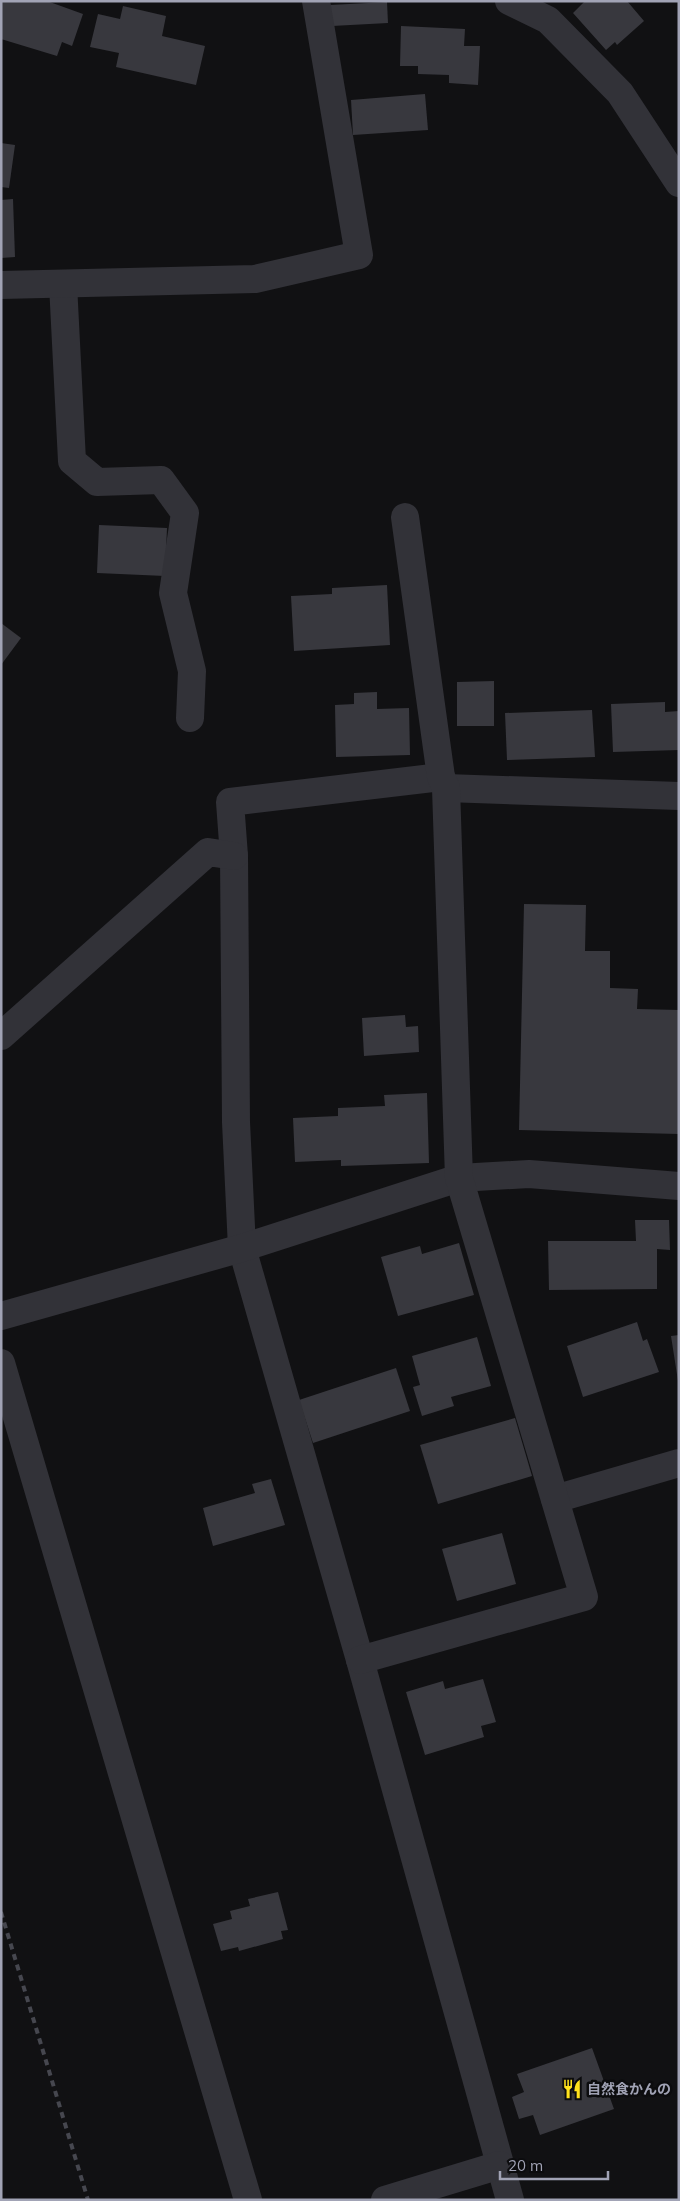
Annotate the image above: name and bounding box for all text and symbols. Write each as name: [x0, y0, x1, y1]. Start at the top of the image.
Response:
restaurant icon: 自然食かんの: [561, 2078, 583, 2100]
place label: 自然食かんの: [587, 2080, 671, 2098]
scale bar: [500, 2148, 608, 2180]
text: 20 m: [508, 2156, 543, 2175]

